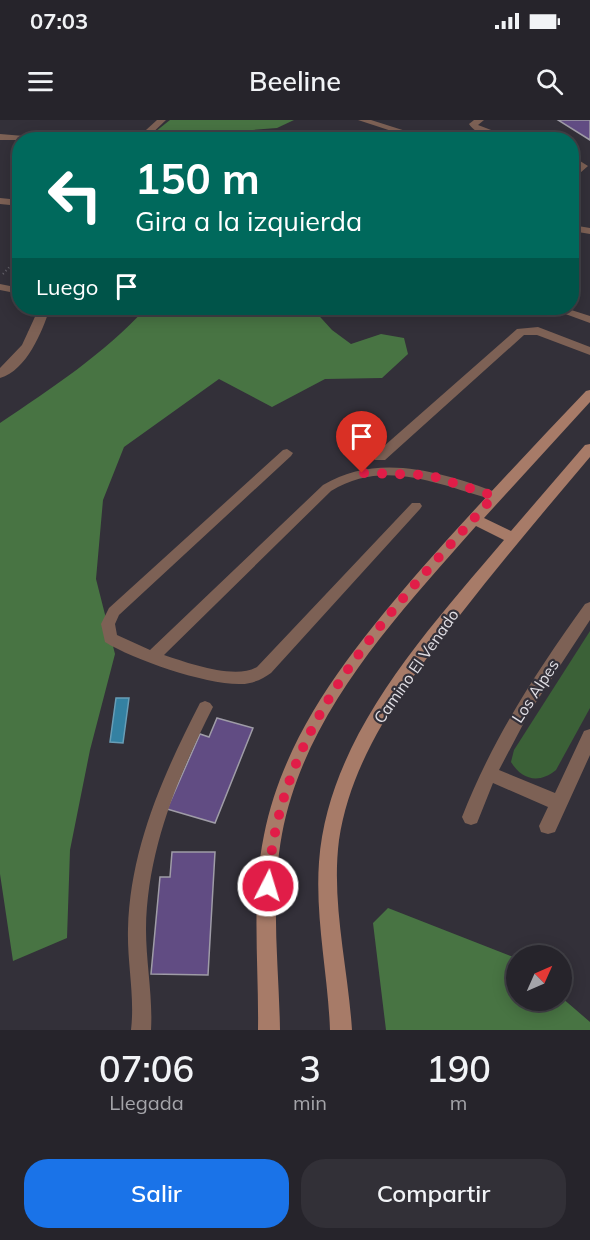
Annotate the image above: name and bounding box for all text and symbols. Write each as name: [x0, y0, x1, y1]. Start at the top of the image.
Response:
text: 07:03: [30, 7, 88, 35]
text: Beeline: [249, 64, 341, 98]
icon: menu: [24, 65, 57, 98]
icon: search: [533, 65, 566, 98]
text: 150 m: [135, 152, 260, 205]
icon: left: [36, 156, 114, 234]
text: Gira a la izquierda: [135, 204, 362, 238]
icon: arrive: [110, 270, 143, 303]
text: Luego: [36, 273, 98, 301]
pin: [336, 411, 387, 473]
icon: arrive: [345, 420, 378, 453]
street label: Camino El Venado: [369, 605, 463, 727]
street label: Los Alpes: [507, 655, 563, 727]
position arrow: [236, 854, 300, 918]
north arrow: [506, 945, 572, 1011]
map controls: [506, 945, 572, 1011]
text: 07:06: [99, 1046, 194, 1091]
text: 3: [299, 1046, 321, 1091]
text: 190: [426, 1046, 491, 1091]
text: Llegada: [109, 1090, 184, 1115]
text: min: [293, 1090, 327, 1115]
text: m: [450, 1090, 467, 1115]
button: Salir: [24, 1159, 289, 1228]
button: Compartir: [301, 1159, 566, 1228]

